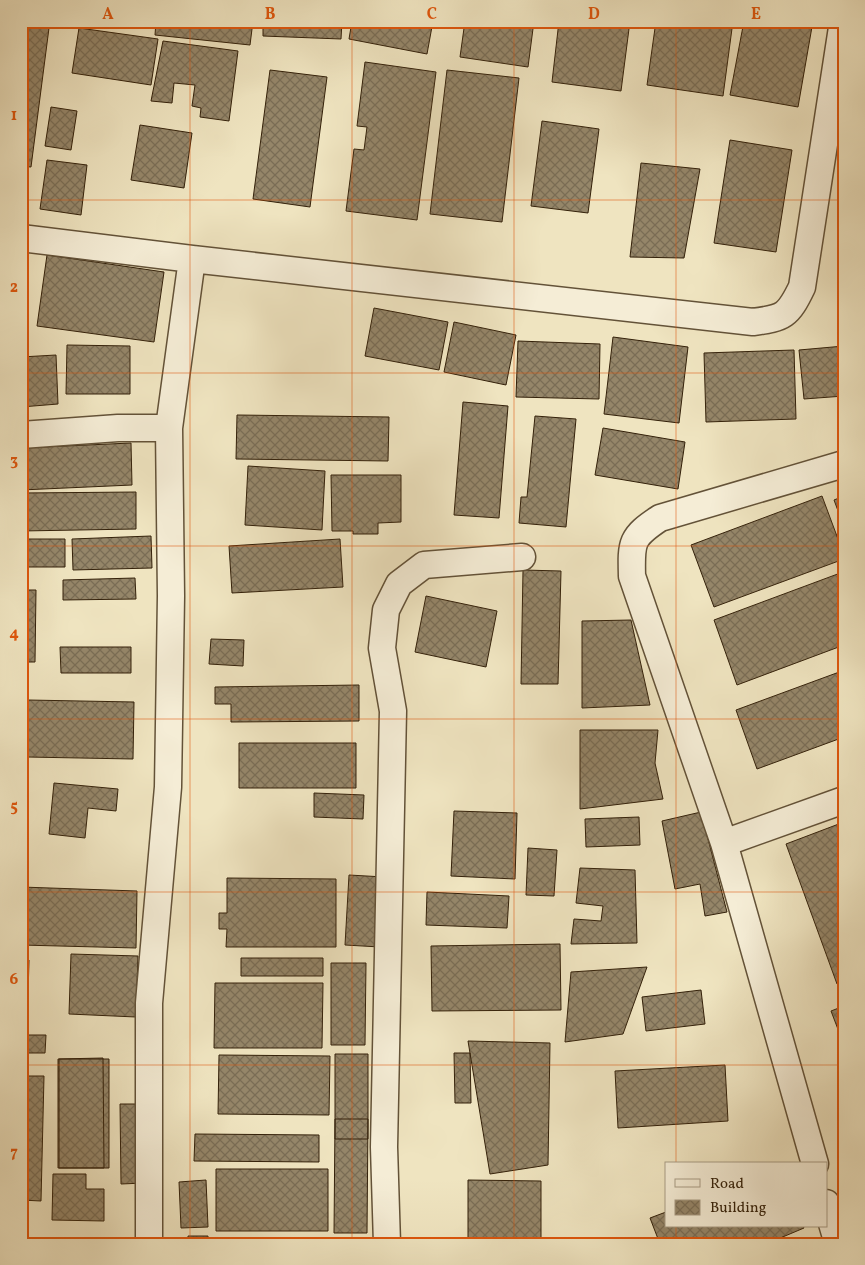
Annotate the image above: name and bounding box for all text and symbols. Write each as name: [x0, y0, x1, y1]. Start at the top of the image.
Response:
text: A: [102, 4, 114, 26]
text: B: [265, 4, 276, 26]
text: C: [427, 4, 437, 26]
text: D: [588, 4, 600, 26]
text: E: [751, 4, 761, 26]
text: 1: [11, 105, 17, 127]
text: 2: [10, 277, 18, 299]
text: 3: [10, 450, 18, 472]
text: 4: [9, 623, 19, 645]
text: 5: [10, 796, 18, 818]
text: 6: [10, 969, 19, 991]
text: 7: [10, 1142, 18, 1164]
legend: [665, 1162, 828, 1228]
text: Road: [710, 1174, 744, 1195]
text: Building: [710, 1198, 767, 1219]

